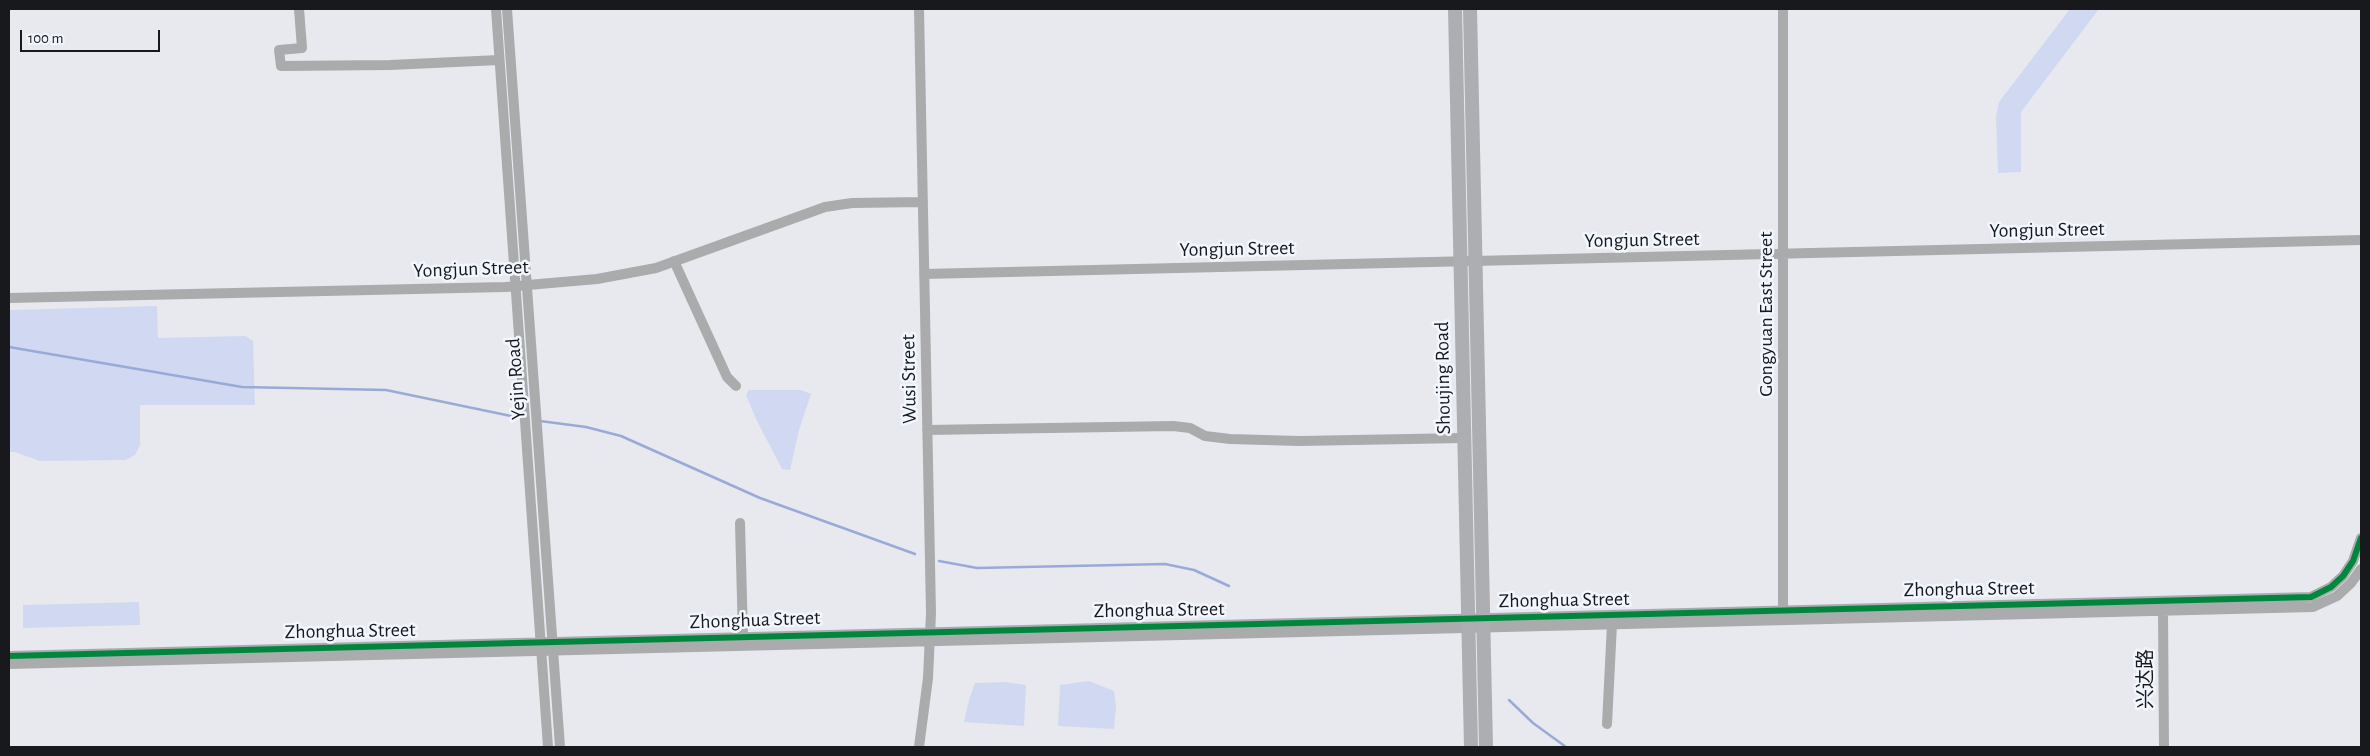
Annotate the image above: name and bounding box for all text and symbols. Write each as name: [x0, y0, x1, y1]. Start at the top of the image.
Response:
scale bar: [22, 20, 162, 52]
text: 100 m: [28, 31, 63, 46]
street label: Yongjun Street: [1989, 217, 2105, 243]
street label: Yongjun Street: [1584, 227, 1700, 253]
street label: Gongyuan East Street: [1754, 231, 1778, 397]
street label: Yongjun Street: [1179, 236, 1295, 262]
street label: Yongjun Street: [413, 255, 529, 283]
street label: Shoujing Road: [1430, 321, 1456, 435]
street label: Wusi Street: [896, 334, 922, 424]
street label: Yejin Road: [501, 337, 531, 421]
street label: Zhonghua Street: [1903, 576, 2035, 602]
street label: Zhonghua Street: [1498, 587, 1630, 613]
street label: Zhonghua Street: [1093, 597, 1225, 623]
street label: Zhonghua Street: [689, 606, 821, 634]
street label: Zhonghua Street: [284, 618, 416, 644]
street label: 兴达路: [2134, 649, 2158, 709]

